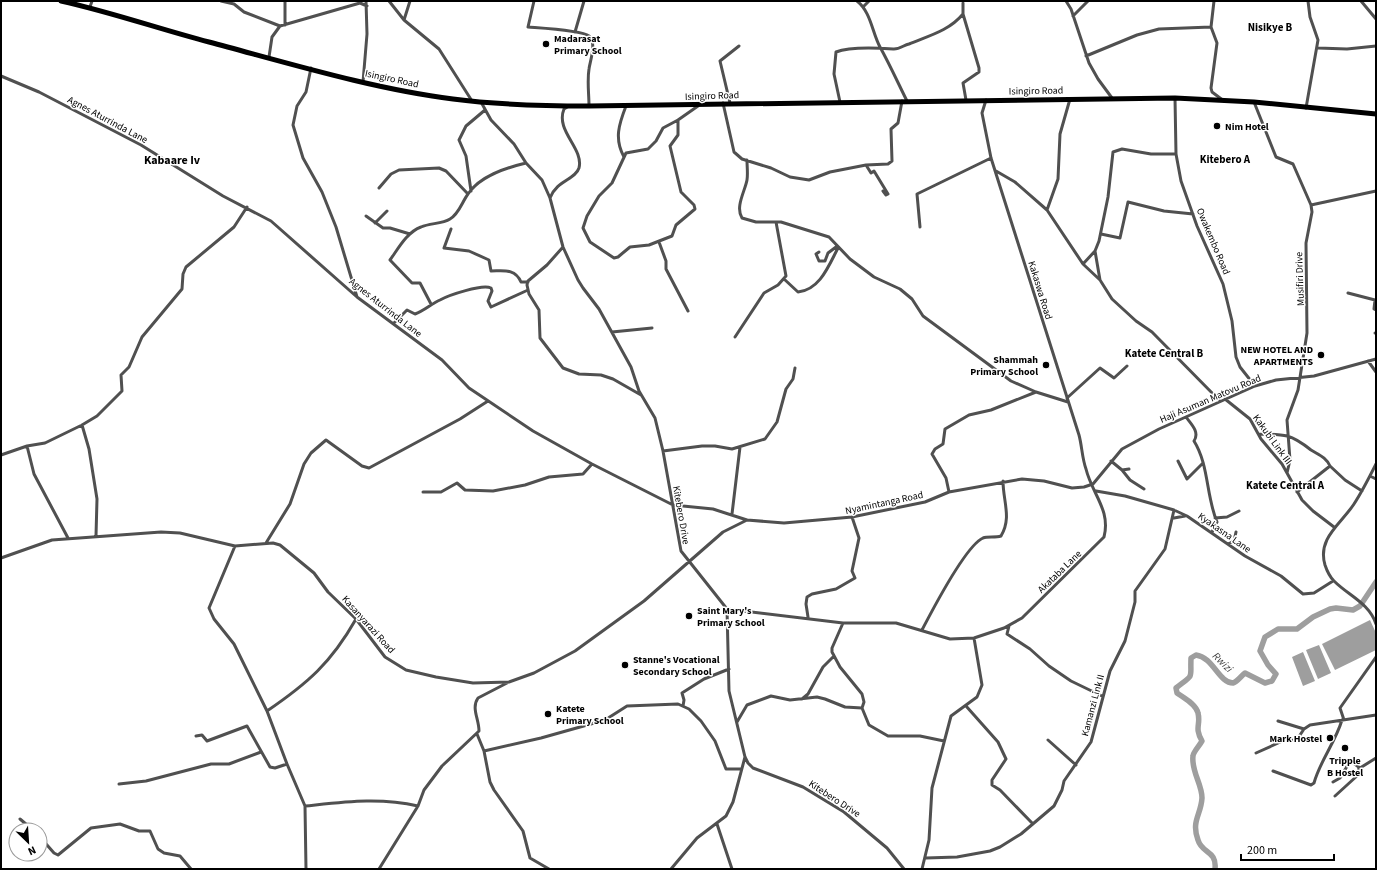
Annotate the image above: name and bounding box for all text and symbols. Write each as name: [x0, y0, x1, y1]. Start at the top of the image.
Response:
district label: Nisikye B: [1248, 20, 1293, 35]
place label: Madarasat Primary School: [554, 32, 622, 58]
marker: Madarasat Primary School: [541, 39, 551, 49]
street label: Isingiro Road: [364, 66, 420, 91]
street label: Isingiro Road: [1009, 84, 1063, 98]
street label: Isingiro Road: [685, 88, 740, 104]
street label: Agnes Aturrinda Lane: [65, 93, 150, 147]
place label: Nim Hotel: [1225, 120, 1269, 134]
marker: Nim Hotel: [1212, 121, 1222, 131]
district label: Kabaare Iv: [144, 152, 201, 169]
district label: Kitebero A: [1200, 152, 1251, 167]
street label: Owakembo Road: [1193, 206, 1233, 277]
street label: Musifiri Drive: [1292, 252, 1308, 306]
street label: Kakaswa Road: [1025, 259, 1056, 321]
street label: Agnes Aturrinda Lane: [346, 275, 425, 341]
place label: NEW HOTEL AND APARTMENTS: [1240, 343, 1313, 369]
district label: Katete Central B: [1125, 346, 1204, 361]
marker: NEW HOTEL AND APARTMENTS: [1316, 350, 1326, 360]
place label: Shammah Primary School: [970, 353, 1038, 379]
marker: Shammah Primary School: [1041, 360, 1051, 370]
street label: Haji Asuman Matovu Road: [1158, 371, 1263, 427]
street label: Kakubi Link III: [1249, 412, 1295, 467]
district label: Katete Central A: [1246, 478, 1325, 493]
street label: Kitebero Drive: [669, 485, 693, 546]
street label: Nyamintanga Road: [844, 488, 924, 518]
street label: Kyakasna Lane: [1195, 509, 1254, 556]
street label: Akataba Lane: [1035, 547, 1085, 596]
street label: Kasanyarazi Road: [338, 593, 398, 657]
place label: Saint Mary's Primary School: [697, 604, 765, 630]
marker: Saint Mary's Primary School: [684, 611, 694, 621]
water label: Rwizi: [1209, 649, 1237, 676]
place label: Stanne's Vocational Secondary School: [633, 653, 720, 679]
marker: Stanne's Vocational Secondary School: [620, 660, 630, 670]
street label: Kamanzi Link II: [1078, 673, 1108, 738]
place label: Katete Primary School: [556, 702, 624, 728]
marker: Katete Primary School: [543, 709, 553, 719]
place label: Mark Hostel: [1269, 732, 1322, 746]
marker: Mark Hostel: [1325, 733, 1335, 743]
marker: Tripple B Hostel: [1340, 743, 1350, 753]
place label: Tripple B Hostel: [1327, 754, 1363, 780]
street label: Kitebero Drive: [806, 777, 863, 821]
north arrow: [8, 822, 48, 862]
scale bar: [1241, 836, 1334, 862]
text: N: [26, 842, 39, 859]
text: 200 m: [1247, 842, 1277, 859]

